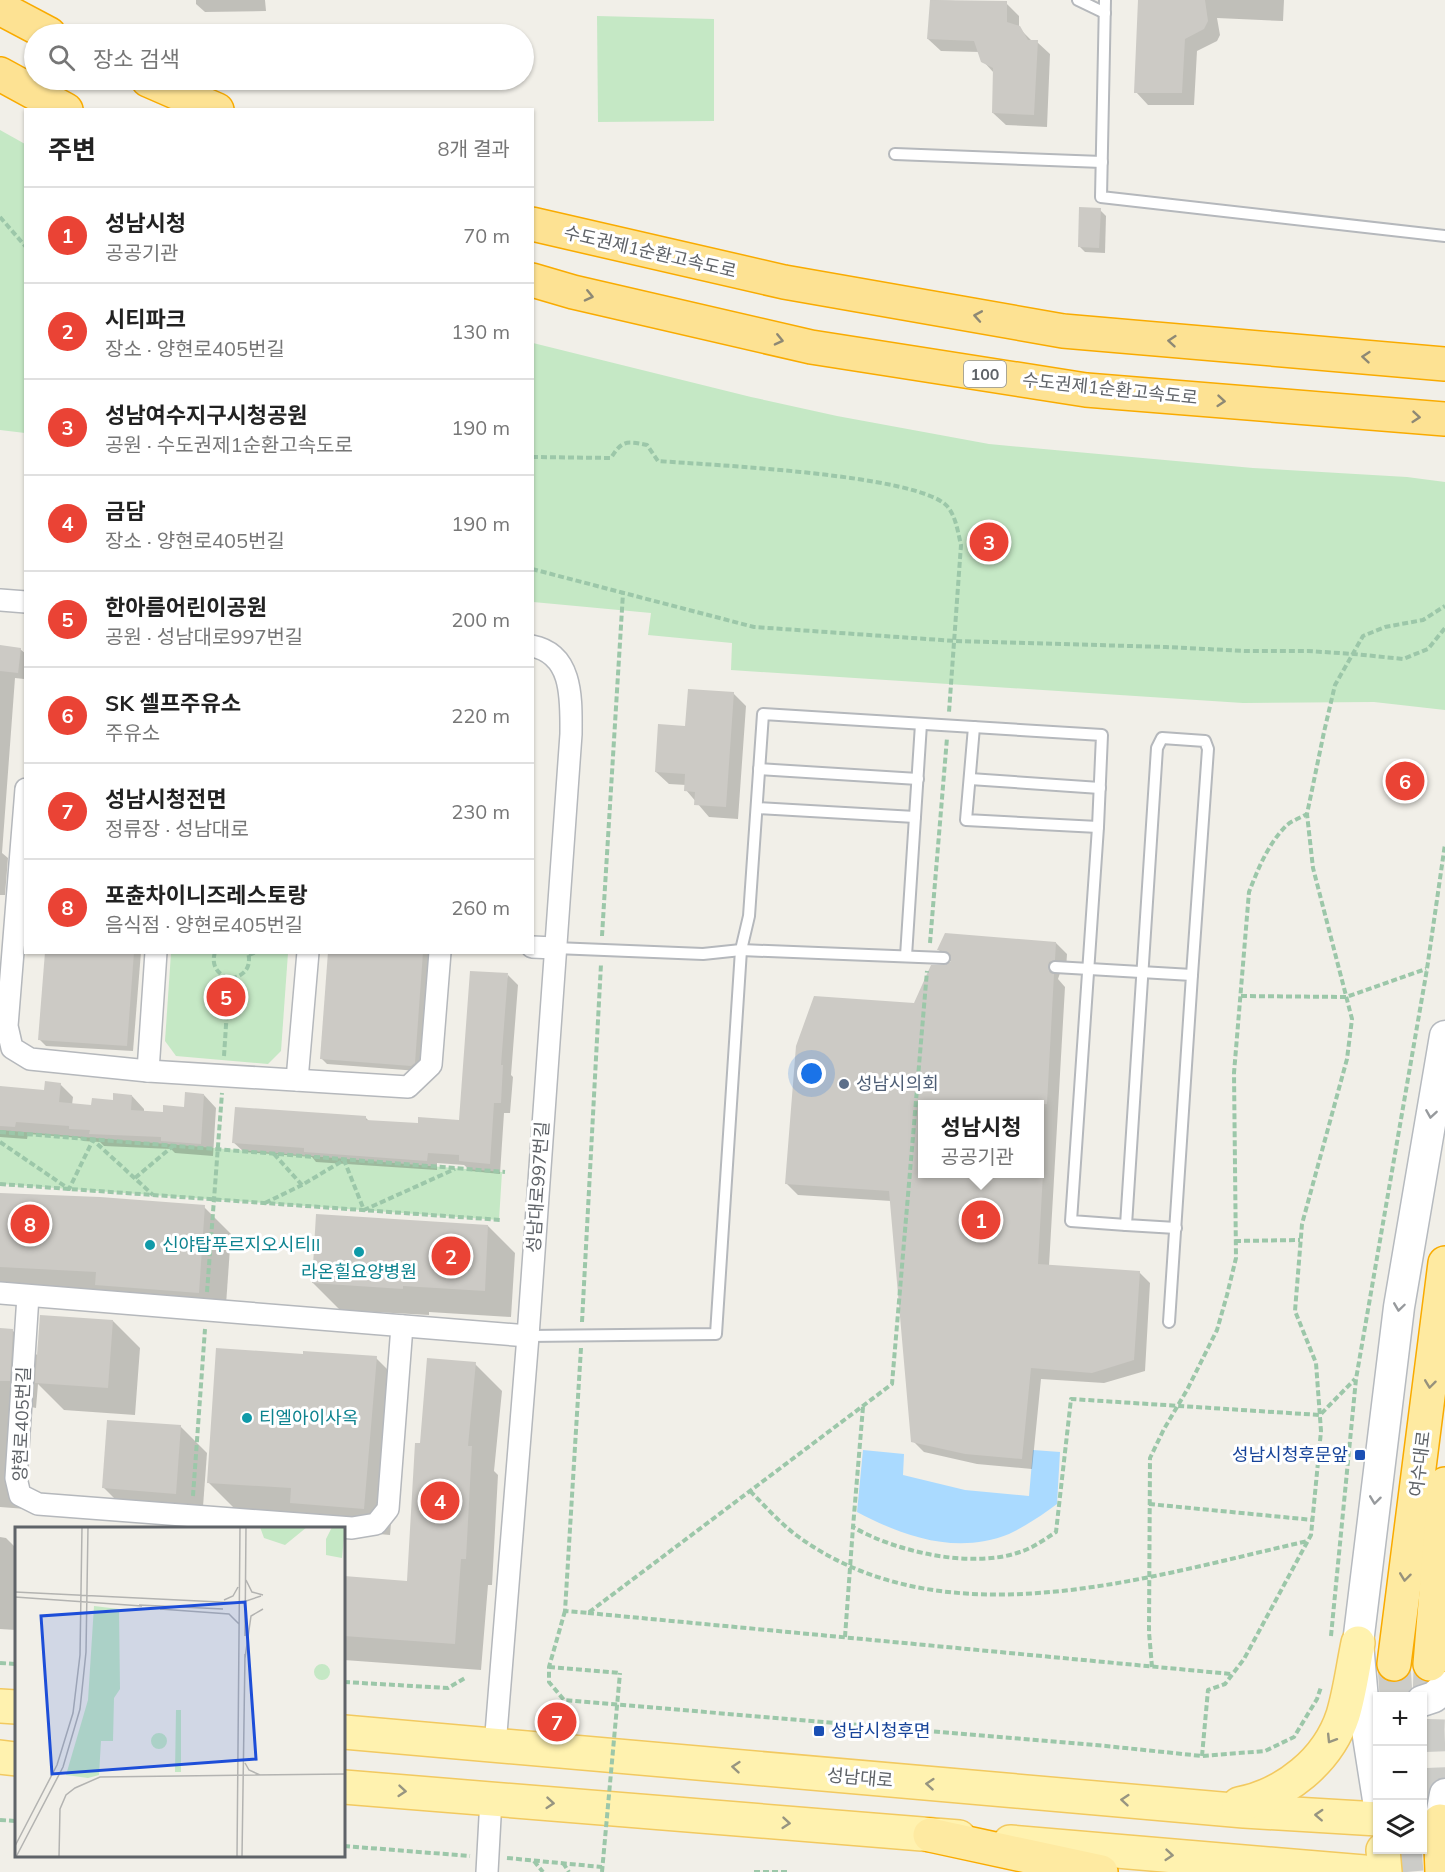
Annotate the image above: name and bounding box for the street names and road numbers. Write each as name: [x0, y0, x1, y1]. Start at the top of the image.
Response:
street label: 수도권제1순환고속도로: [562, 220, 739, 283]
road number: 100: [964, 361, 1006, 387]
street label: 수도권제1순환고속도로: [1021, 368, 1199, 409]
street label: 성남대로997번길: [521, 1120, 554, 1253]
street label: 양현로405번길: [8, 1366, 35, 1482]
street label: 여수대로: [1404, 1430, 1435, 1498]
street label: 성남대로: [826, 1763, 894, 1792]

